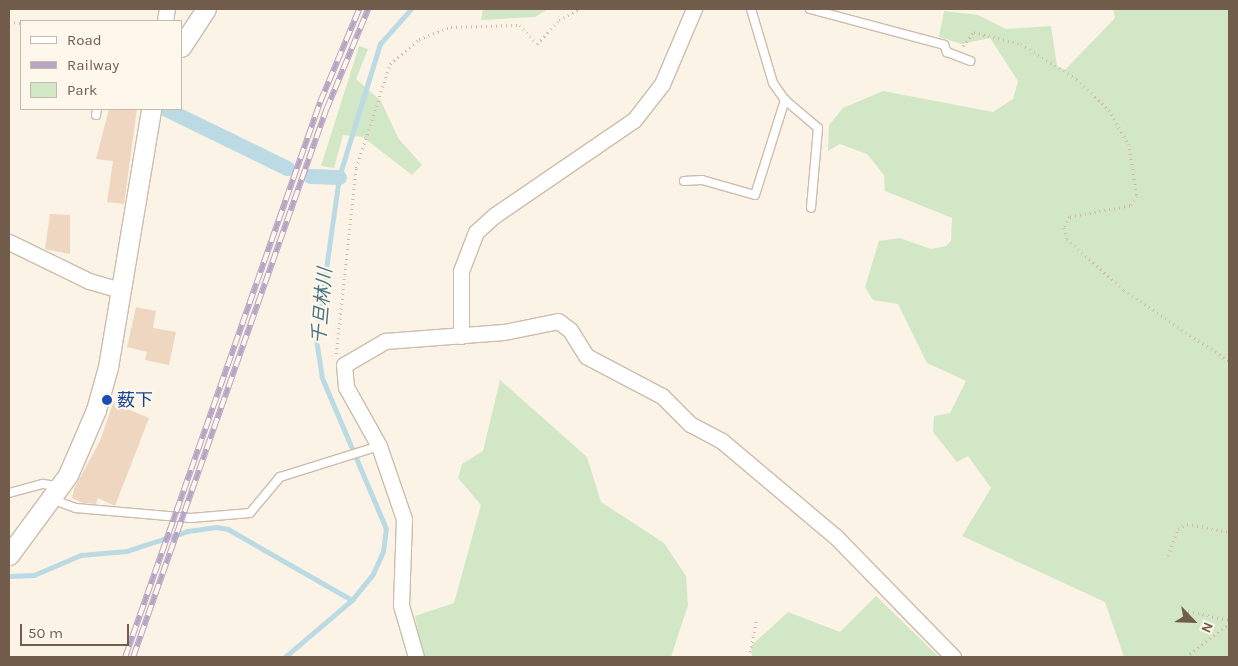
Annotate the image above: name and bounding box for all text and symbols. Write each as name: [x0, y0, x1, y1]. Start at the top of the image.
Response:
legend: [20, 20, 182, 110]
text: Road: [67, 31, 102, 49]
text: Railway: [67, 56, 119, 74]
text: Park: [67, 81, 97, 99]
water label: 千旦林川: [308, 267, 338, 345]
place label: 薮下: [117, 389, 153, 411]
marker: 薮下: [101, 394, 113, 406]
north arrow: [1168, 596, 1218, 646]
scale bar: [22, 614, 131, 646]
text: N: [1197, 619, 1217, 635]
text: 50 m: [28, 624, 63, 642]

